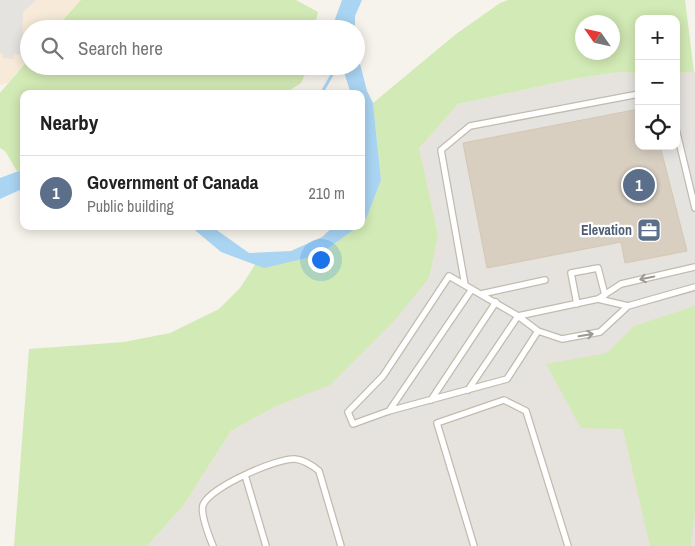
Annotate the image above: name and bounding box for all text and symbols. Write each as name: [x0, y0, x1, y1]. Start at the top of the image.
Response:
north arrow: [575, 15, 620, 60]
map controls: [635, 15, 680, 150]
button: +: [635, 15, 680, 60]
search box: [20, 20, 365, 75]
icon: search: [38, 34, 66, 62]
text: Search here: [78, 35, 163, 61]
button: −: [635, 60, 680, 105]
button: locate: [635, 105, 680, 150]
text: Nearby: [40, 108, 98, 137]
pin: 1: [623, 166, 655, 204]
text: Government of Canada: [87, 169, 258, 195]
text: 1: [52, 182, 60, 204]
text: 210 m: [309, 182, 345, 204]
text: Public building: [87, 195, 174, 217]
office icon: Elevation: [636, 217, 662, 243]
place label: Elevation: [581, 221, 632, 239]
your location: [308, 247, 334, 273]
one-way arrow: [640, 274, 656, 283]
one-way arrow: [577, 329, 593, 339]

